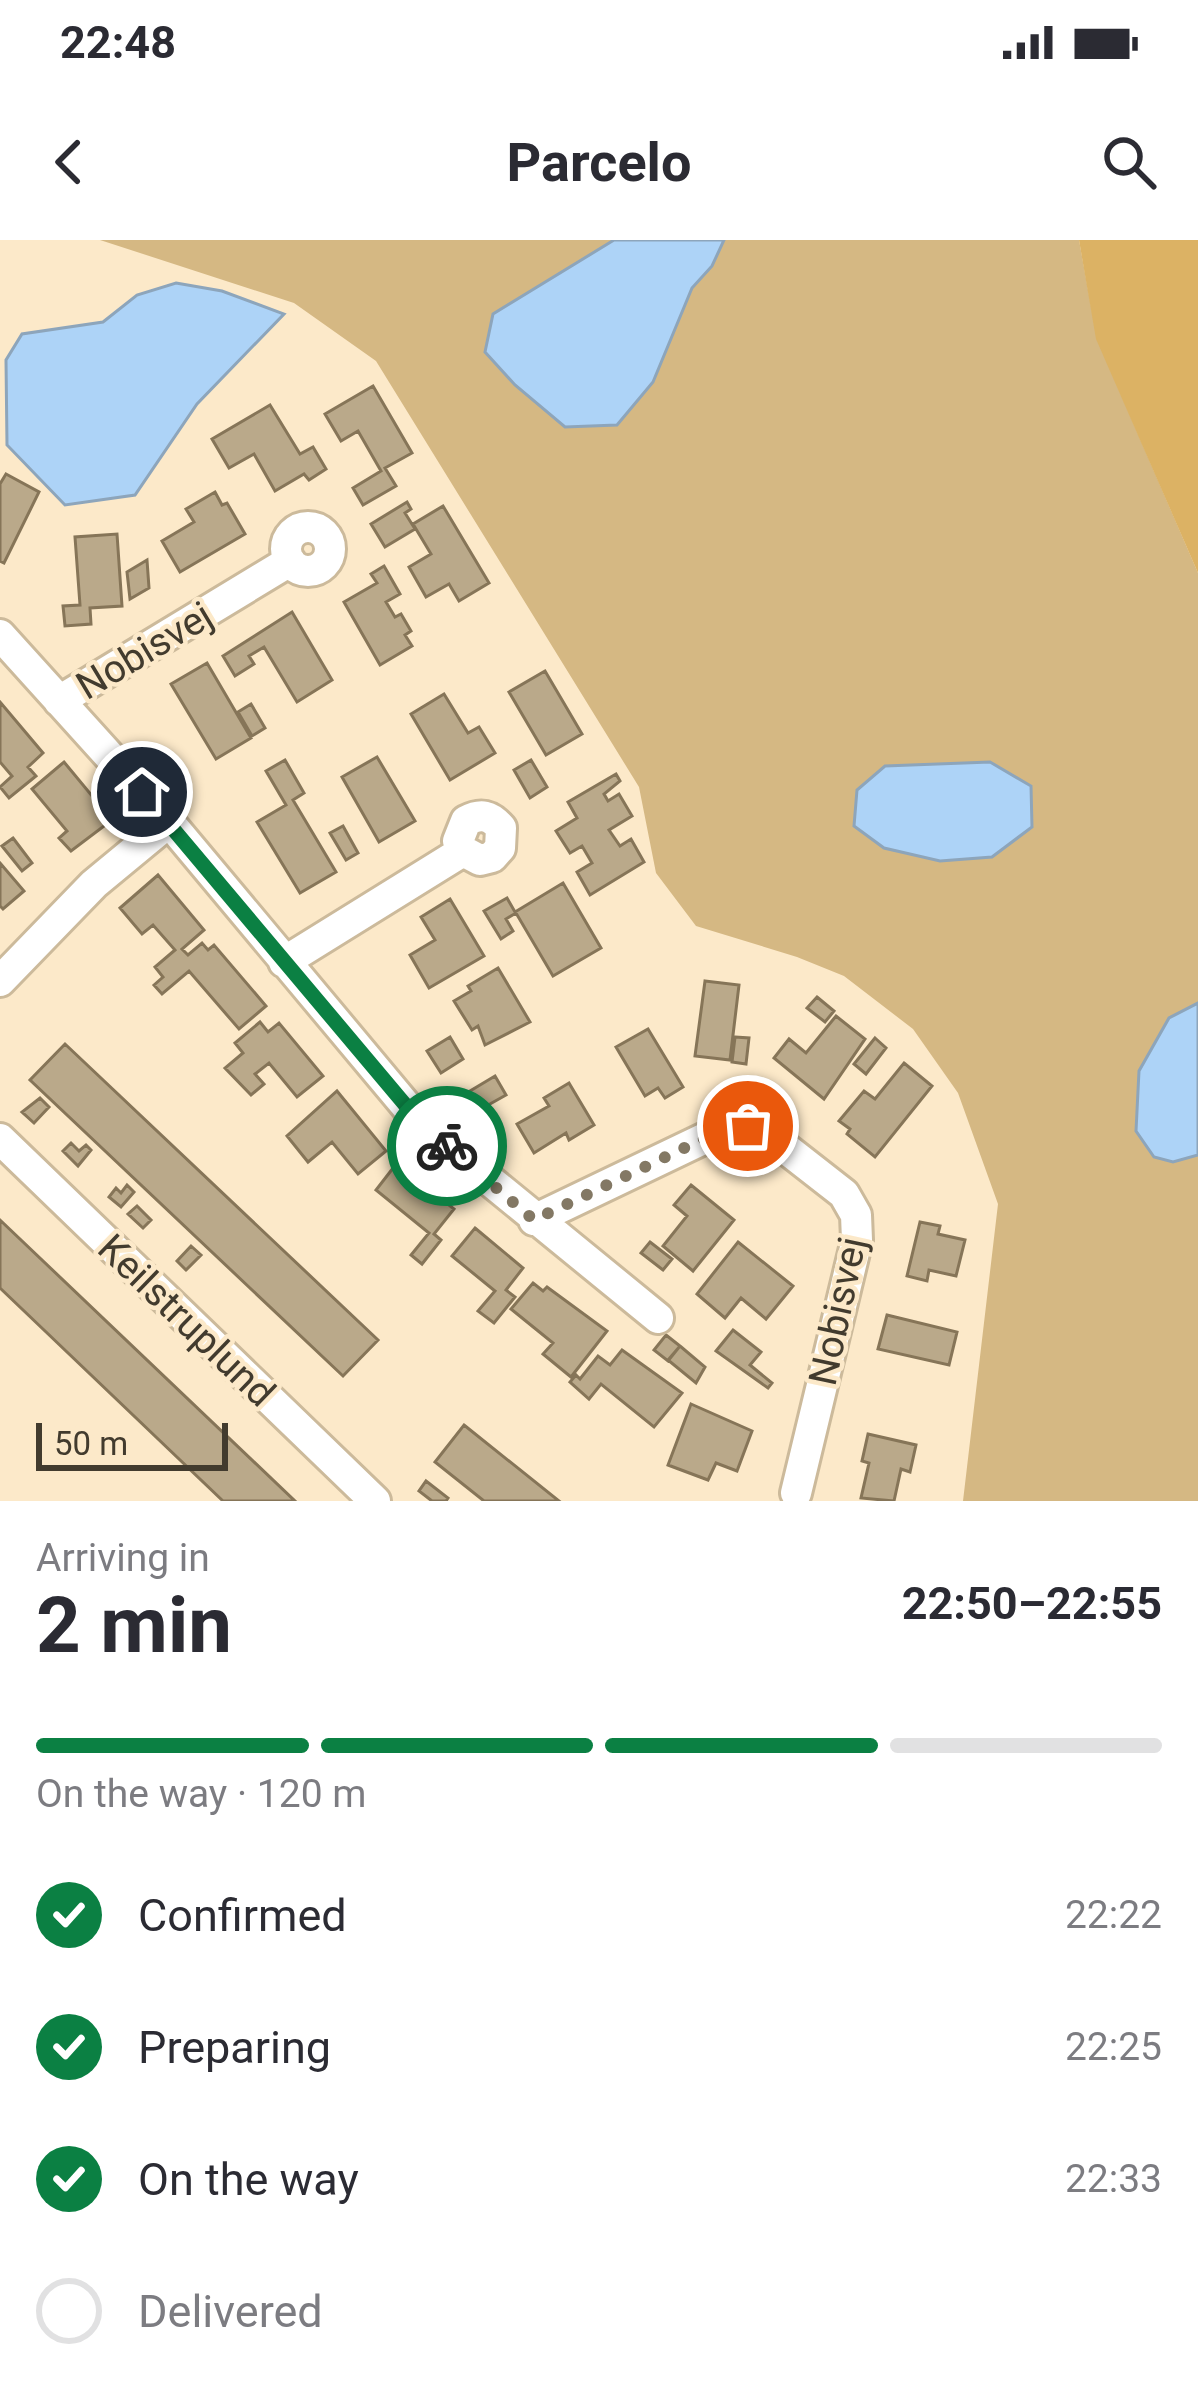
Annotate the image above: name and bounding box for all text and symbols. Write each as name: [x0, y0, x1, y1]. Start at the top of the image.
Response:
text: 22:48: [60, 16, 176, 69]
icon: back: [36, 129, 102, 195]
icon: search: [1096, 129, 1162, 195]
text: Parcelo: [507, 131, 691, 194]
street label: Nobisvej: [68, 592, 221, 709]
pin: [91, 741, 193, 843]
icon: home: [109, 759, 175, 825]
pin: [697, 1075, 799, 1177]
courier: [387, 1086, 507, 1206]
icon: bag: [715, 1093, 781, 1159]
icon: bike: [414, 1113, 480, 1179]
street label: Keilstruplund: [88, 1225, 284, 1416]
street label: Nobisvej: [800, 1233, 876, 1389]
scale bar: [36, 1417, 228, 1470]
text: 50 m: [54, 1424, 128, 1463]
text: Arriving in: [36, 1535, 210, 1581]
text: 22:50–22:55: [902, 1577, 1162, 1630]
text: 2 min: [36, 1580, 232, 1671]
text: On the way · 120 m: [36, 1771, 367, 1817]
icon: check: [36, 1882, 102, 1948]
text: Confirmed: [138, 1889, 347, 1942]
text: 22:22: [1065, 1892, 1162, 1938]
icon: check: [36, 2014, 102, 2080]
text: Preparing: [138, 2021, 331, 2074]
text: 22:25: [1065, 2024, 1162, 2070]
icon: check: [36, 2146, 102, 2212]
text: On the way: [138, 2153, 359, 2206]
text: 22:33: [1065, 2156, 1162, 2202]
text: Delivered: [138, 2285, 323, 2338]

